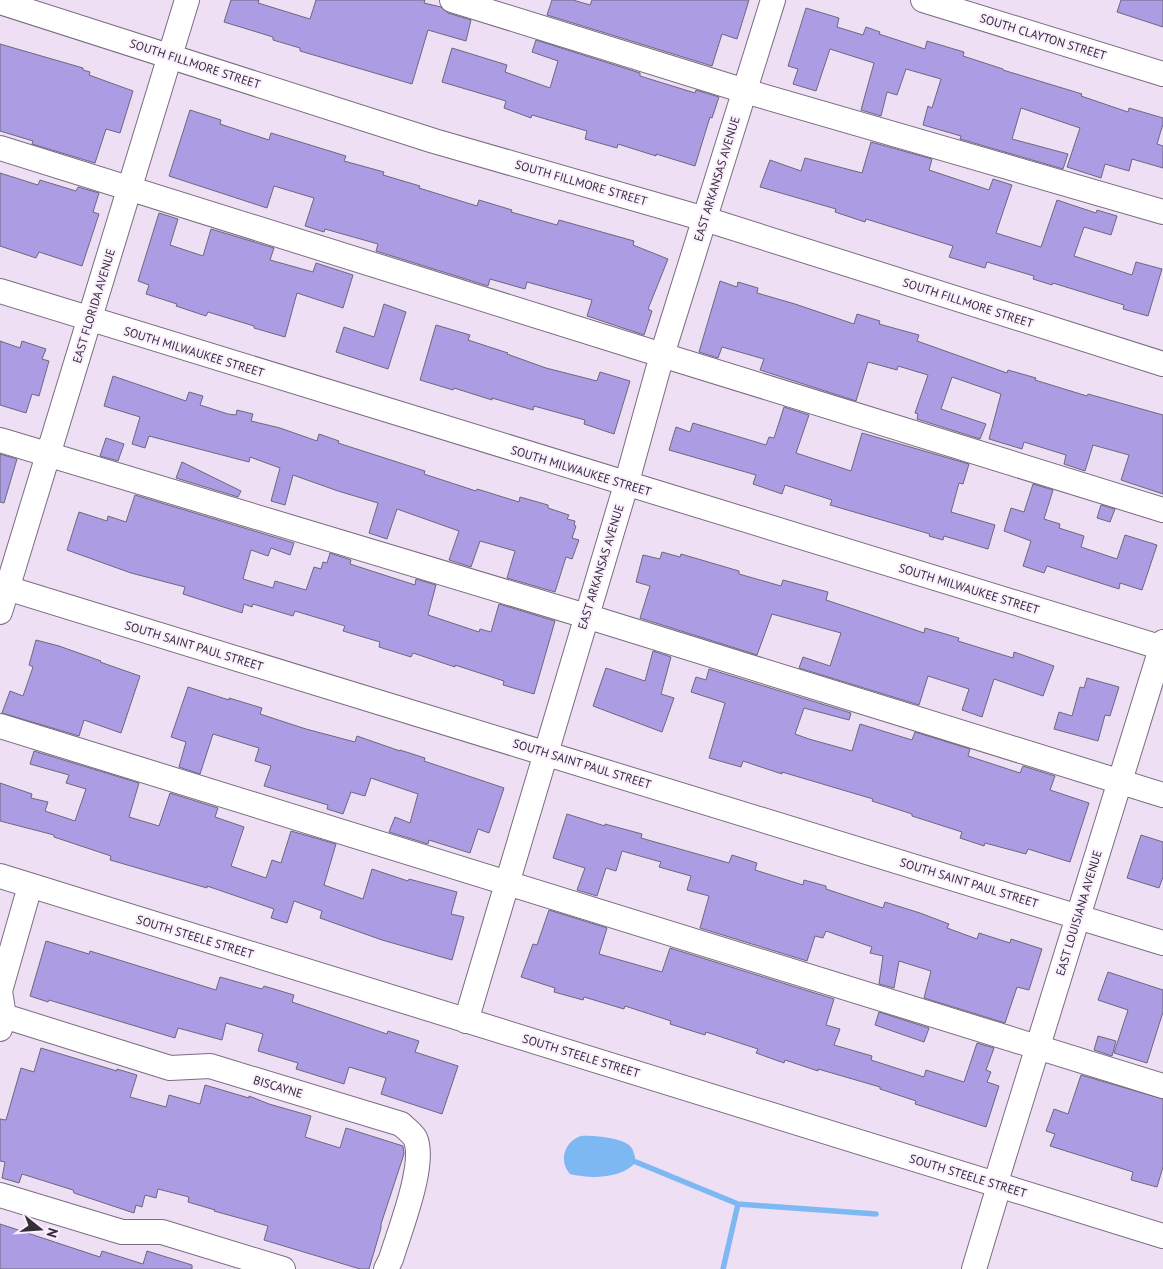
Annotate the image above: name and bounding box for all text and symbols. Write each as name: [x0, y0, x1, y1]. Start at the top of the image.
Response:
street label: SOUTH CLAYTON STREET: [978, 10, 1109, 63]
street label: SOUTH FILLMORE STREET: [128, 35, 263, 92]
street label: EAST ARKANSAS AVENUE: [690, 115, 743, 243]
street label: SOUTH FILLMORE STREET: [513, 156, 649, 209]
street label: EAST FLORIDA AVENUE: [69, 247, 118, 365]
street label: SOUTH FILLMORE STREET: [901, 274, 1036, 331]
street label: SOUTH MILWAUKEE STREET: [122, 323, 267, 380]
street label: SOUTH MILWAUKEE STREET: [509, 442, 654, 499]
street label: EAST ARKANSAS AVENUE: [574, 503, 627, 631]
street label: SOUTH MILWAUKEE STREET: [897, 560, 1042, 617]
street label: SOUTH SAINT PAUL STREET: [123, 617, 266, 674]
street label: SOUTH SAINT PAUL STREET: [511, 735, 654, 792]
street label: EAST LOUISIANA AVENUE: [1052, 848, 1105, 977]
street label: SOUTH SAINT PAUL STREET: [898, 854, 1041, 911]
street label: SOUTH STEELE STREET: [135, 912, 256, 962]
street label: SOUTH STEELE STREET: [521, 1031, 642, 1081]
street label: BISCAYNE: [252, 1072, 305, 1101]
street label: SOUTH STEELE STREET: [908, 1151, 1029, 1201]
north arrow: [15, 1204, 65, 1254]
text: N: [42, 1226, 62, 1240]

